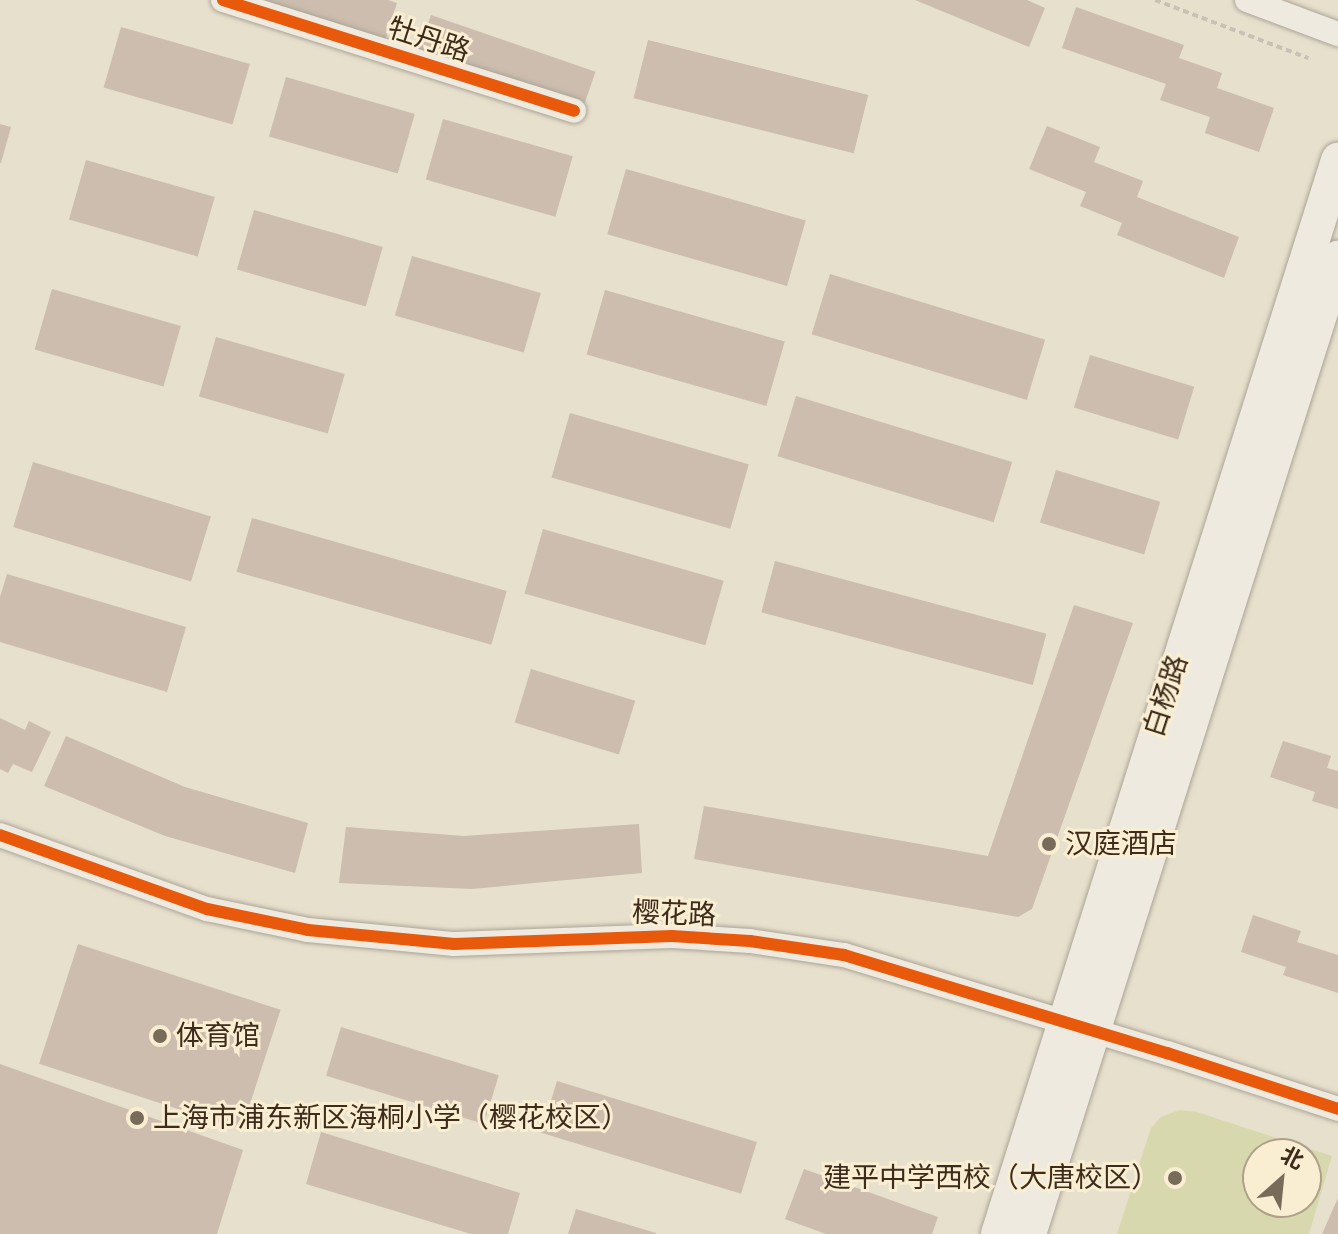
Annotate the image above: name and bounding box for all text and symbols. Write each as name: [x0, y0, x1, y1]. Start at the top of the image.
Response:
street label: 牡丹路: [384, 11, 474, 69]
street label: 白杨路: [1137, 651, 1195, 741]
place label: 汉庭酒店: [1065, 827, 1177, 861]
marker: 汉庭酒店: [1040, 835, 1058, 853]
street label: 樱花路: [631, 896, 717, 932]
place label: 体育馆: [176, 1019, 260, 1053]
marker: 体育馆: [151, 1027, 169, 1045]
place label: 上海市浦东新区海桐小学（樱花校区）: [153, 1101, 629, 1135]
marker: 上海市浦东新区海桐小学（樱花校区）: [128, 1109, 146, 1127]
north arrow: [1242, 1138, 1322, 1218]
text: 北: [1276, 1141, 1308, 1175]
place label: 建平中学西校（大唐校区）: [823, 1161, 1159, 1195]
marker: 建平中学西校（大唐校区）: [1166, 1169, 1184, 1187]

